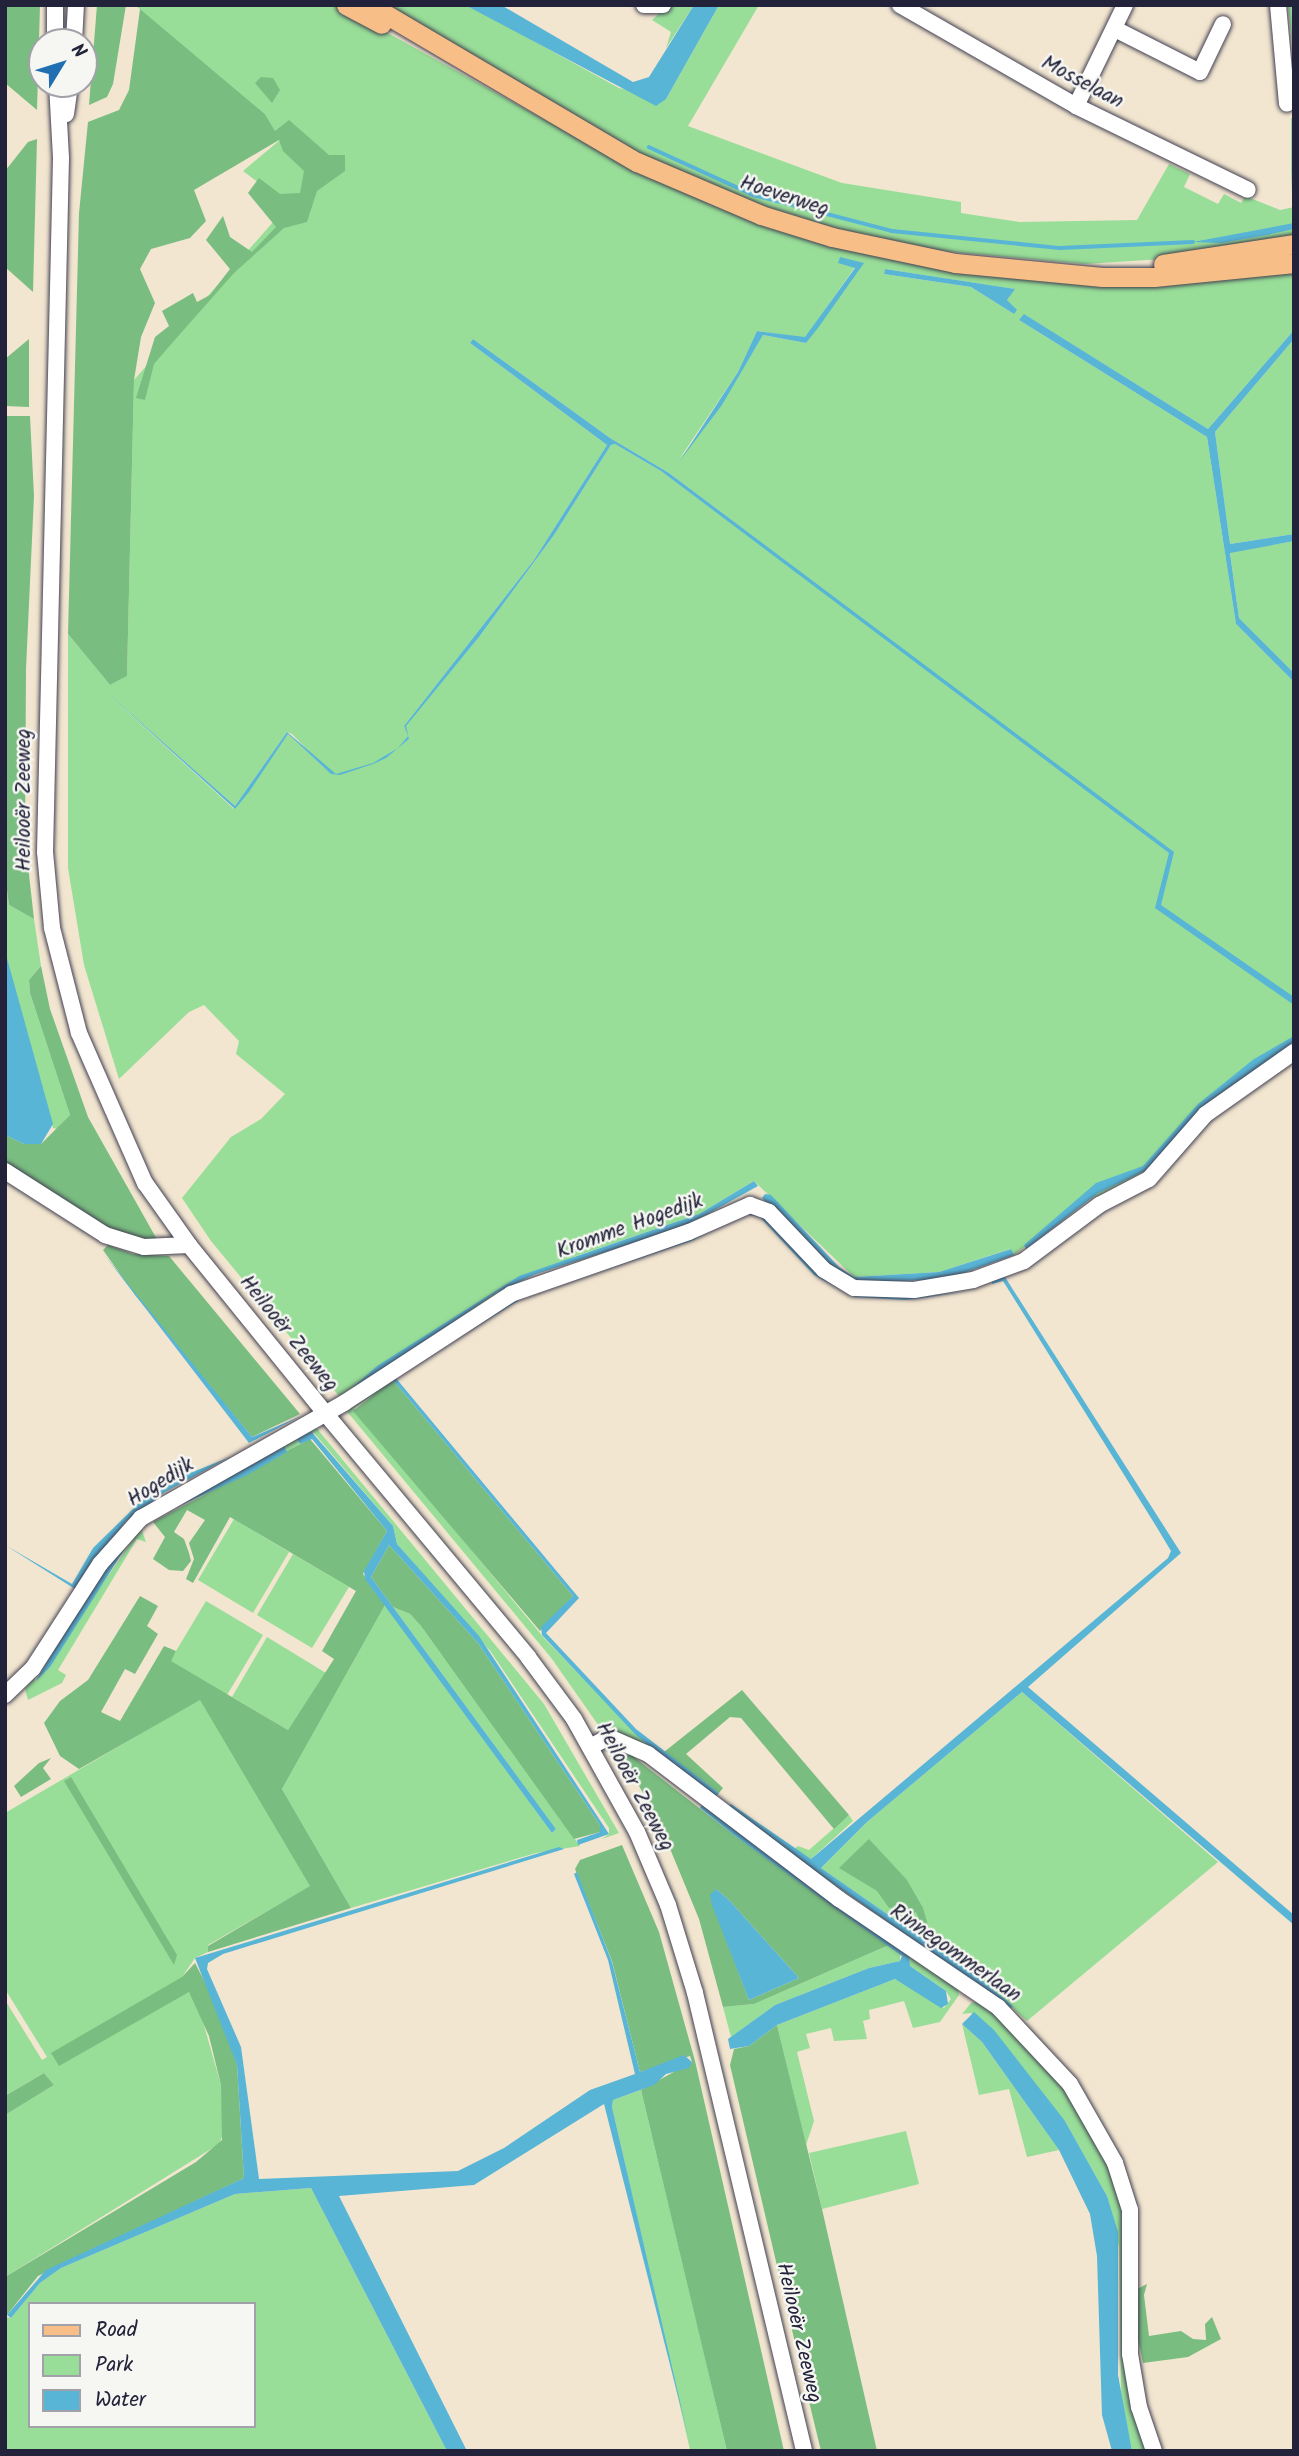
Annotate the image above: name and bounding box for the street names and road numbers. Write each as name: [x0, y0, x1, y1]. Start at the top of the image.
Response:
street label: Mosselaan: [1037, 51, 1127, 115]
street label: Hoeverweg: [736, 171, 832, 223]
street label: Heilooër Zeeweg: [12, 729, 38, 871]
street label: Kromme Hogedijk: [553, 1189, 707, 1265]
street label: Heilooër Zeeweg: [233, 1271, 343, 1397]
street label: Hogedijk: [123, 1453, 199, 1513]
street label: Heilooër Zeeweg: [589, 1718, 679, 1856]
street label: Rinnegommerlaan: [885, 1899, 1025, 2009]
street label: Heilooër Zeeweg: [770, 2261, 826, 2405]

